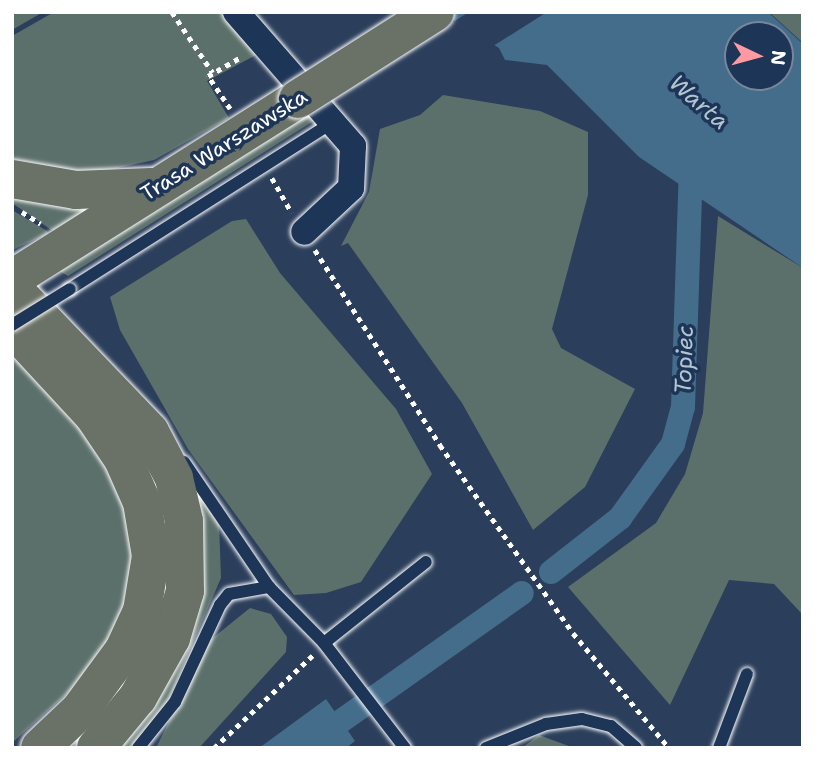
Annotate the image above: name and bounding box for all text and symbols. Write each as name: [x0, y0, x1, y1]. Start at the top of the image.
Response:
north arrow: [724, 21, 794, 91]
text: N: [765, 49, 792, 66]
water label: Warta: [664, 69, 734, 135]
street label: Trasa Warszawska: [136, 84, 312, 206]
water label: Topiec: [669, 325, 699, 395]

